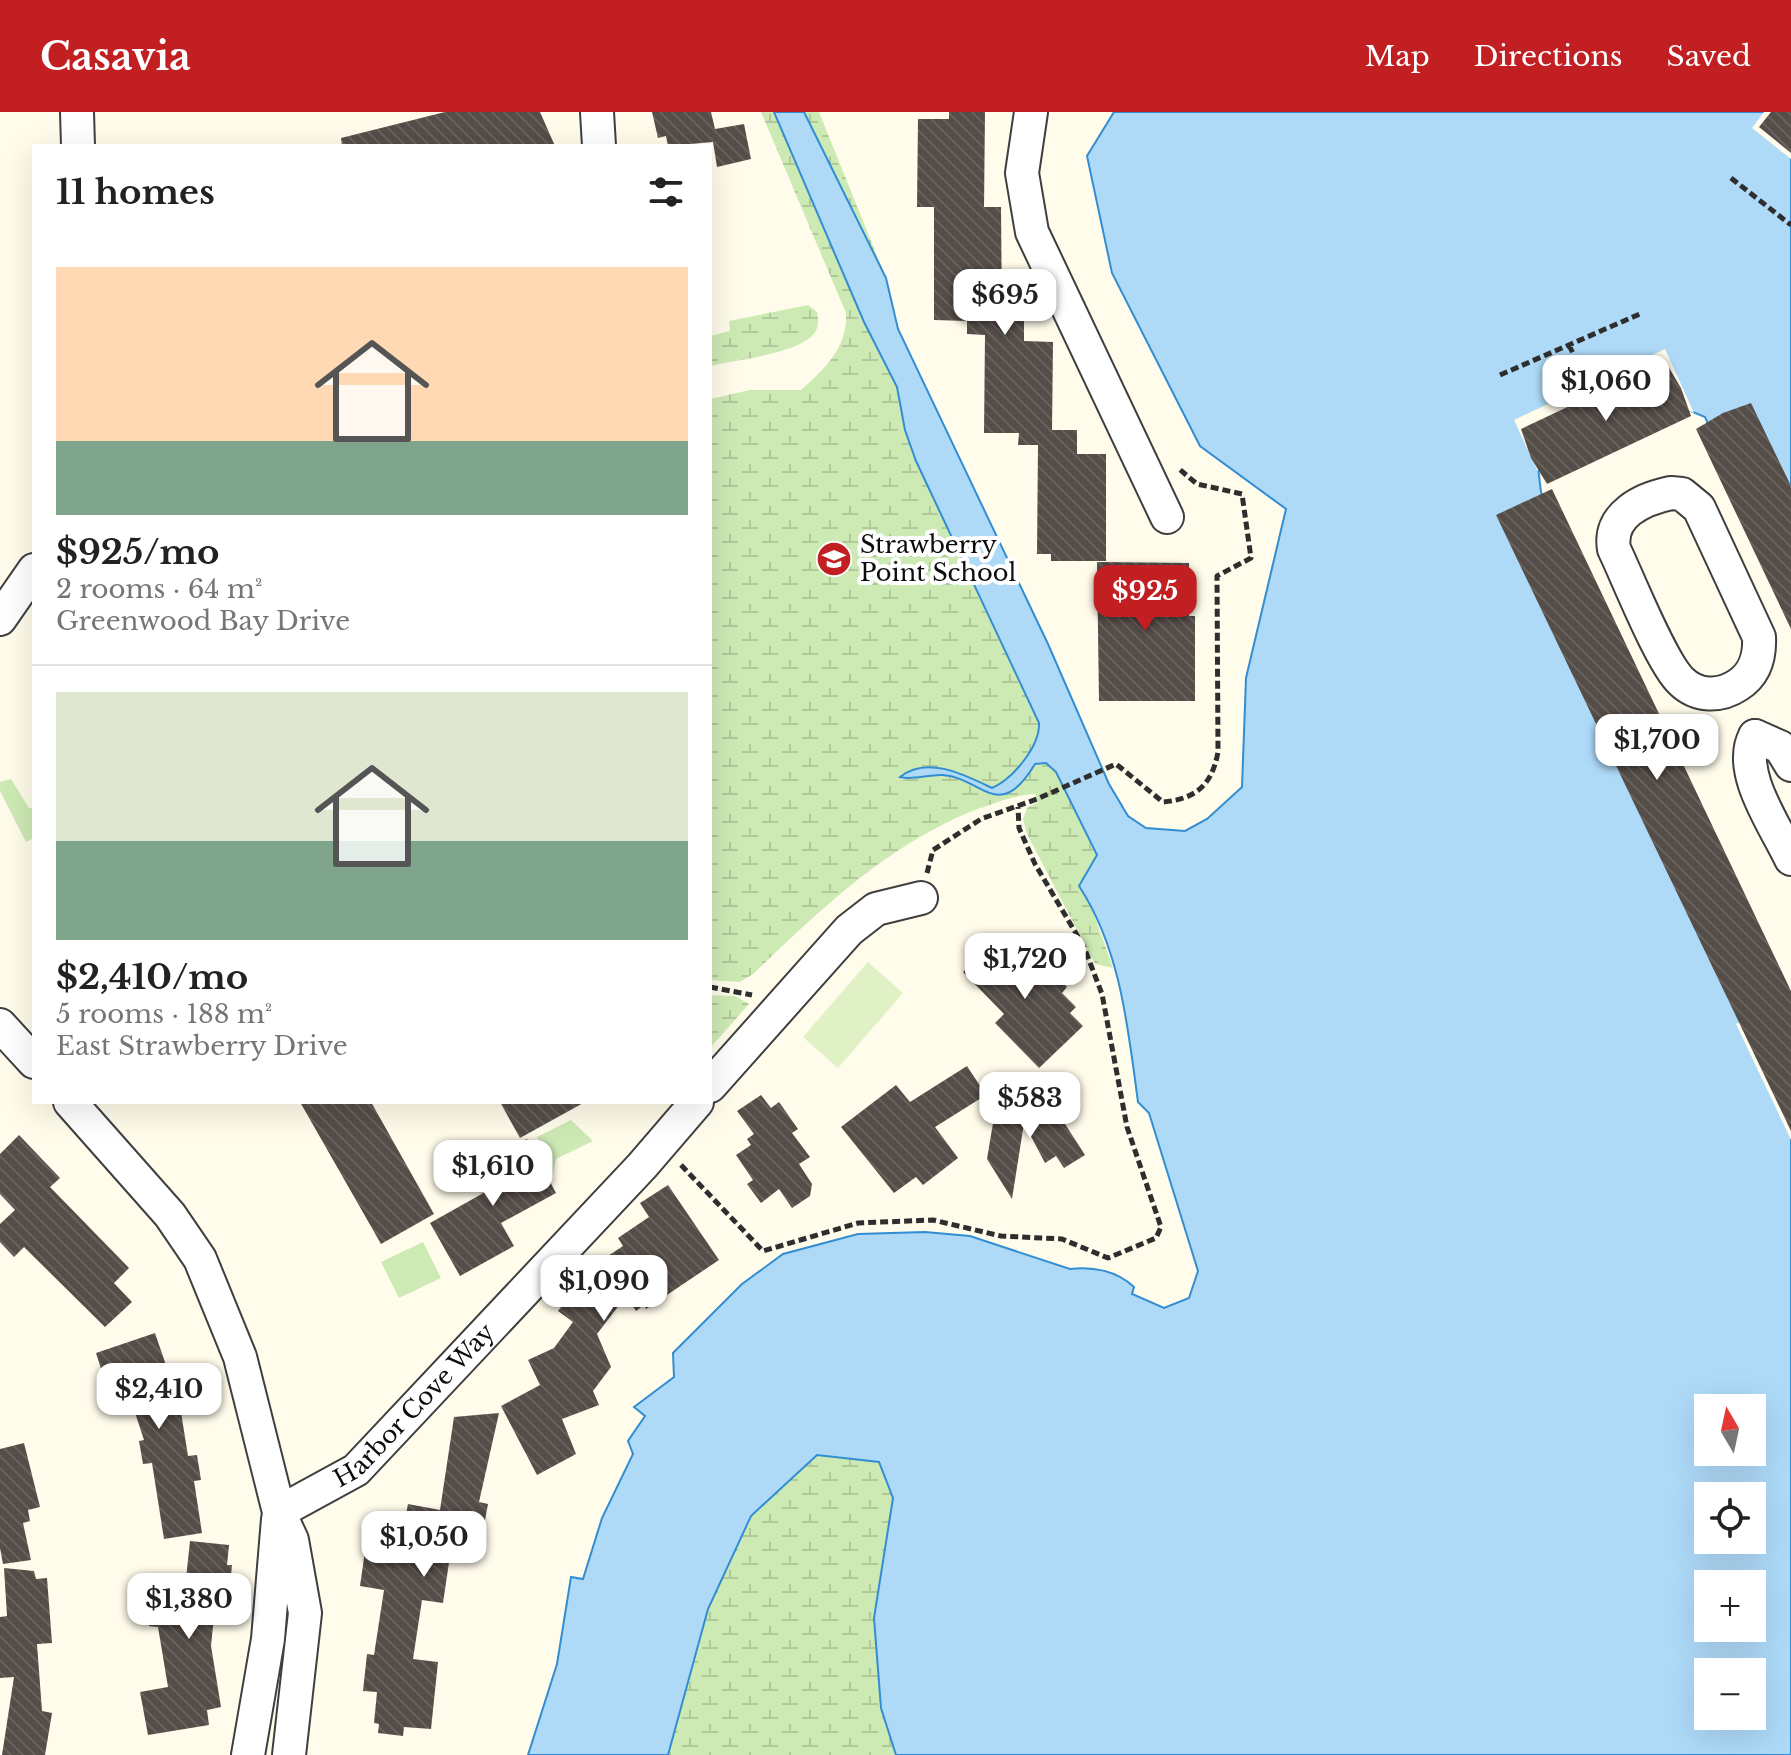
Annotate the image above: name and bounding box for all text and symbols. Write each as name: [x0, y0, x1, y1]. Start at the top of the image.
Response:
text: Casavia: [40, 33, 191, 80]
text: Map: [1365, 39, 1430, 74]
text: Directions: [1474, 39, 1623, 74]
text: Saved: [1667, 39, 1751, 74]
icon: filters: [644, 170, 688, 214]
text: 11 homes: [56, 171, 215, 213]
pin: $695: [958, 269, 1052, 337]
text: $695: [971, 279, 1039, 311]
icon: home: [300, 319, 444, 463]
pin: $1,060: [1541, 355, 1671, 423]
text: $1,060: [1560, 365, 1652, 397]
place label: Strawberry Point School: [860, 530, 1016, 587]
text: $925/mo: [56, 531, 219, 573]
school or university icon: Strawberry Point School: [815, 540, 853, 578]
pin: $925: [1098, 565, 1192, 633]
text: 2 rooms · 64 m²: [56, 573, 262, 605]
text: $925: [1112, 575, 1178, 607]
text: Greenwood Bay Drive: [56, 605, 350, 637]
pin: $1,700: [1592, 714, 1722, 782]
text: $1,700: [1613, 724, 1701, 756]
icon: home: [300, 744, 444, 888]
pin: $1,720: [960, 933, 1090, 1001]
text: $1,720: [983, 943, 1067, 975]
text: $2,410/mo: [56, 956, 248, 998]
text: 5 rooms · 188 m²: [56, 998, 272, 1030]
text: East Strawberry Drive: [56, 1030, 348, 1062]
pin: $583: [983, 1072, 1077, 1140]
text: $583: [997, 1082, 1063, 1114]
pin: $1,610: [428, 1140, 558, 1208]
text: $1,610: [451, 1150, 535, 1182]
pin: $1,090: [539, 1255, 669, 1323]
text: $1,090: [558, 1265, 650, 1297]
street label: Harbor Cove Way: [329, 1317, 501, 1493]
pin: $2,410: [94, 1363, 224, 1431]
text: $2,410: [115, 1373, 203, 1405]
north arrow: [1694, 1394, 1766, 1466]
map controls: [1694, 1394, 1766, 1730]
button: locate: [1694, 1482, 1766, 1554]
pin: $1,050: [359, 1511, 489, 1579]
text: $1,050: [379, 1521, 469, 1553]
button: +: [1694, 1570, 1766, 1642]
pin: $1,380: [124, 1573, 254, 1641]
text: $1,380: [145, 1583, 233, 1615]
button: −: [1694, 1658, 1766, 1730]

